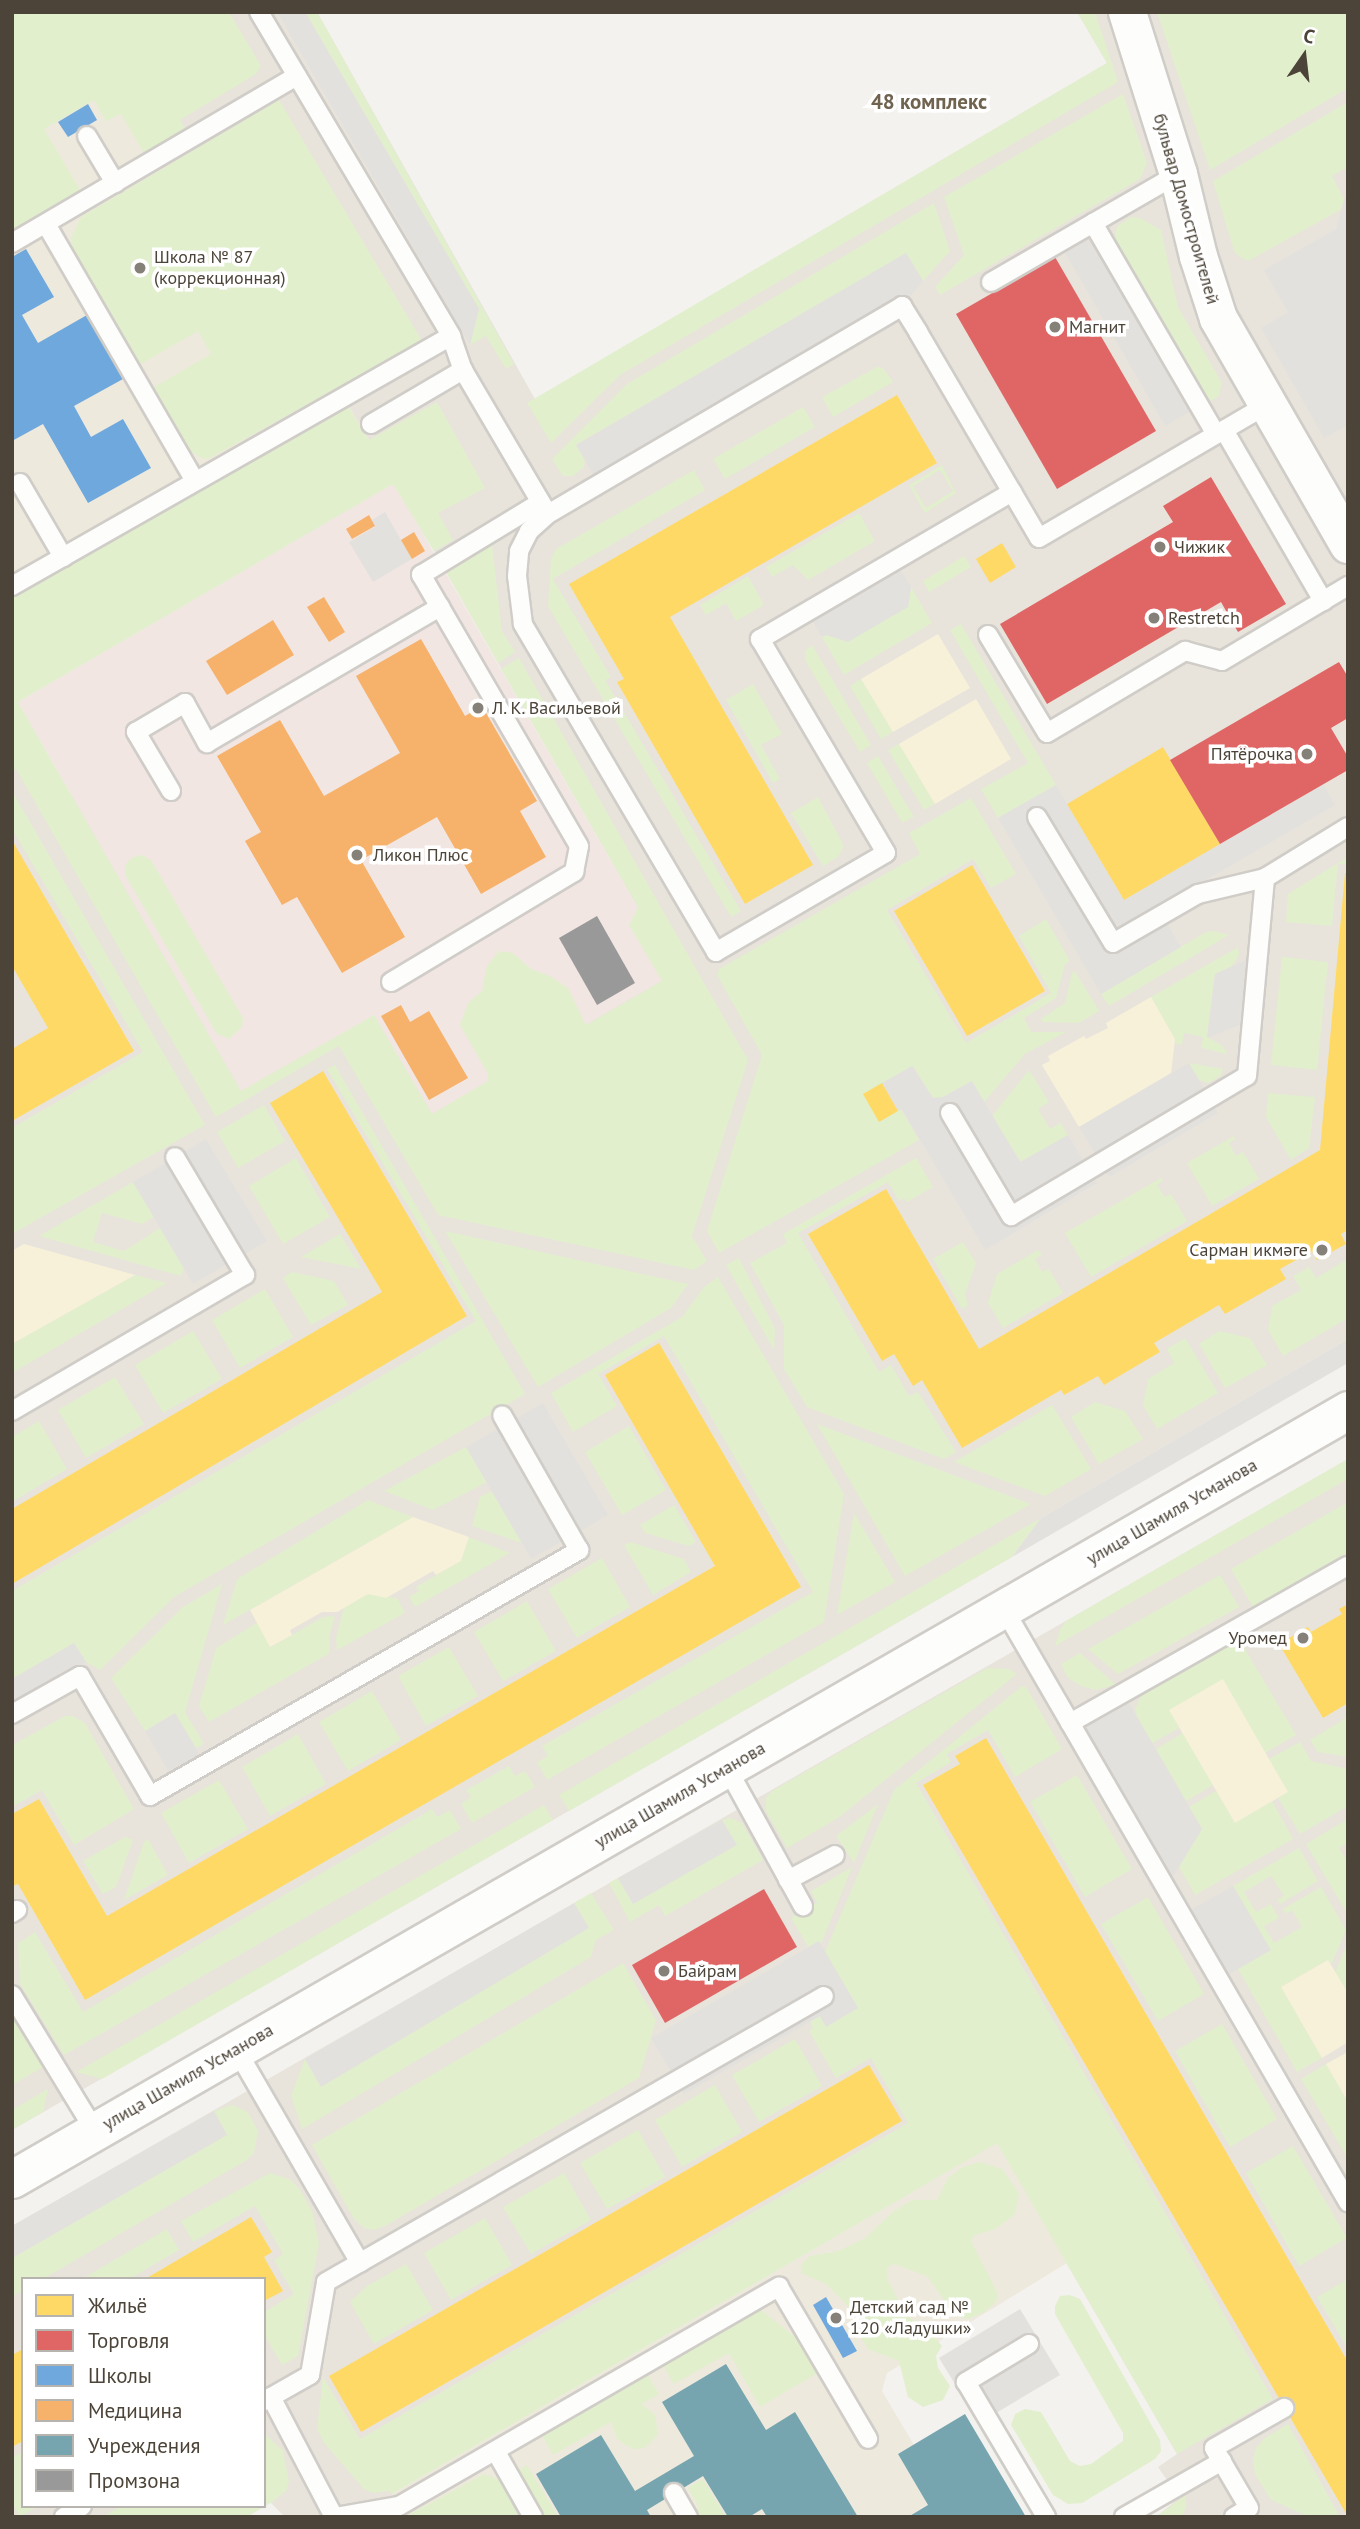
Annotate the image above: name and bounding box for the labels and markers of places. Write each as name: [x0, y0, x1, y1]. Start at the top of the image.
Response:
place label: Школа № 87 (коррекционная): [154, 247, 286, 290]
marker: Школа № 87 (коррекционная): [132, 260, 148, 276]
place label: Магнит: [1069, 316, 1126, 338]
marker: Магнит: [1047, 319, 1063, 335]
place label: Чижик: [1174, 536, 1225, 558]
marker: Чижик: [1152, 539, 1168, 555]
place label: Restretch: [1168, 607, 1240, 629]
marker: Restretch: [1146, 610, 1162, 626]
place label: Л. К. Васильевой: [492, 697, 624, 719]
marker: Л. К. Васильевой: [470, 700, 486, 716]
place label: Пятёрочка: [1211, 743, 1293, 765]
marker: Пятёрочка: [1299, 746, 1315, 762]
place label: Ликон Плюс: [373, 844, 469, 866]
marker: Ликон Плюс: [347, 845, 367, 865]
place label: Сарман икмәге: [1189, 1239, 1308, 1261]
marker: Сарман икмәге: [1314, 1242, 1330, 1258]
place label: Уромед: [1229, 1627, 1287, 1649]
marker: Уромед: [1293, 1628, 1313, 1648]
place label: Байрам: [678, 1960, 737, 1982]
marker: Байрам: [656, 1963, 672, 1979]
place label: Детский сад № 120 «Ладушки»: [850, 2297, 971, 2340]
marker: Детский сад № 120 «Ладушки»: [828, 2310, 844, 2326]

